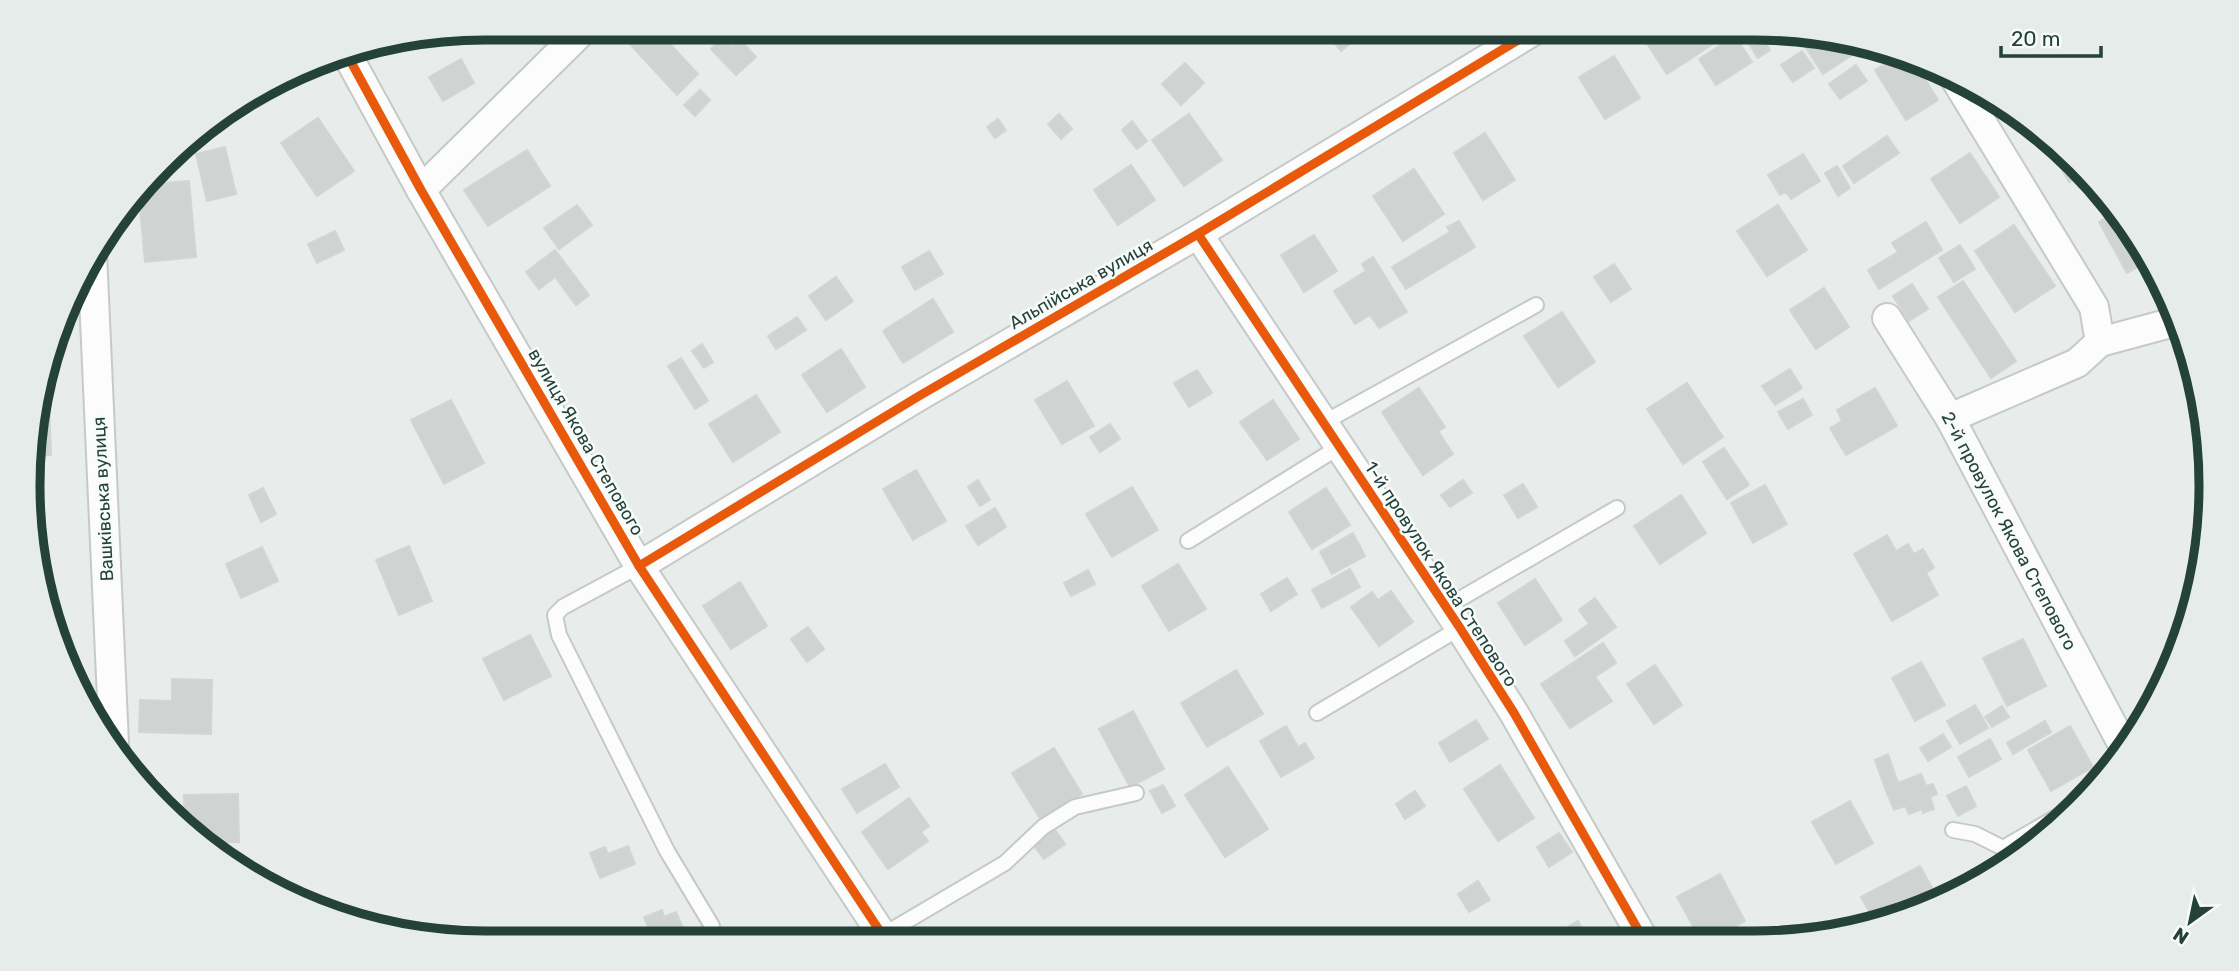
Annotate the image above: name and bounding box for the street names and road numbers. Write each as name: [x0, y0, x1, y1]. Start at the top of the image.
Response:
street label: Альпійська вулиця: [1005, 234, 1157, 334]
street label: вулиця Якова Степового: [523, 344, 649, 540]
street label: 2-й провулок Якова Степового: [1937, 408, 2081, 654]
street label: Вашківська вулиця: [88, 416, 118, 582]
street label: 1-й провулок Якова Степового: [1360, 457, 1522, 691]

